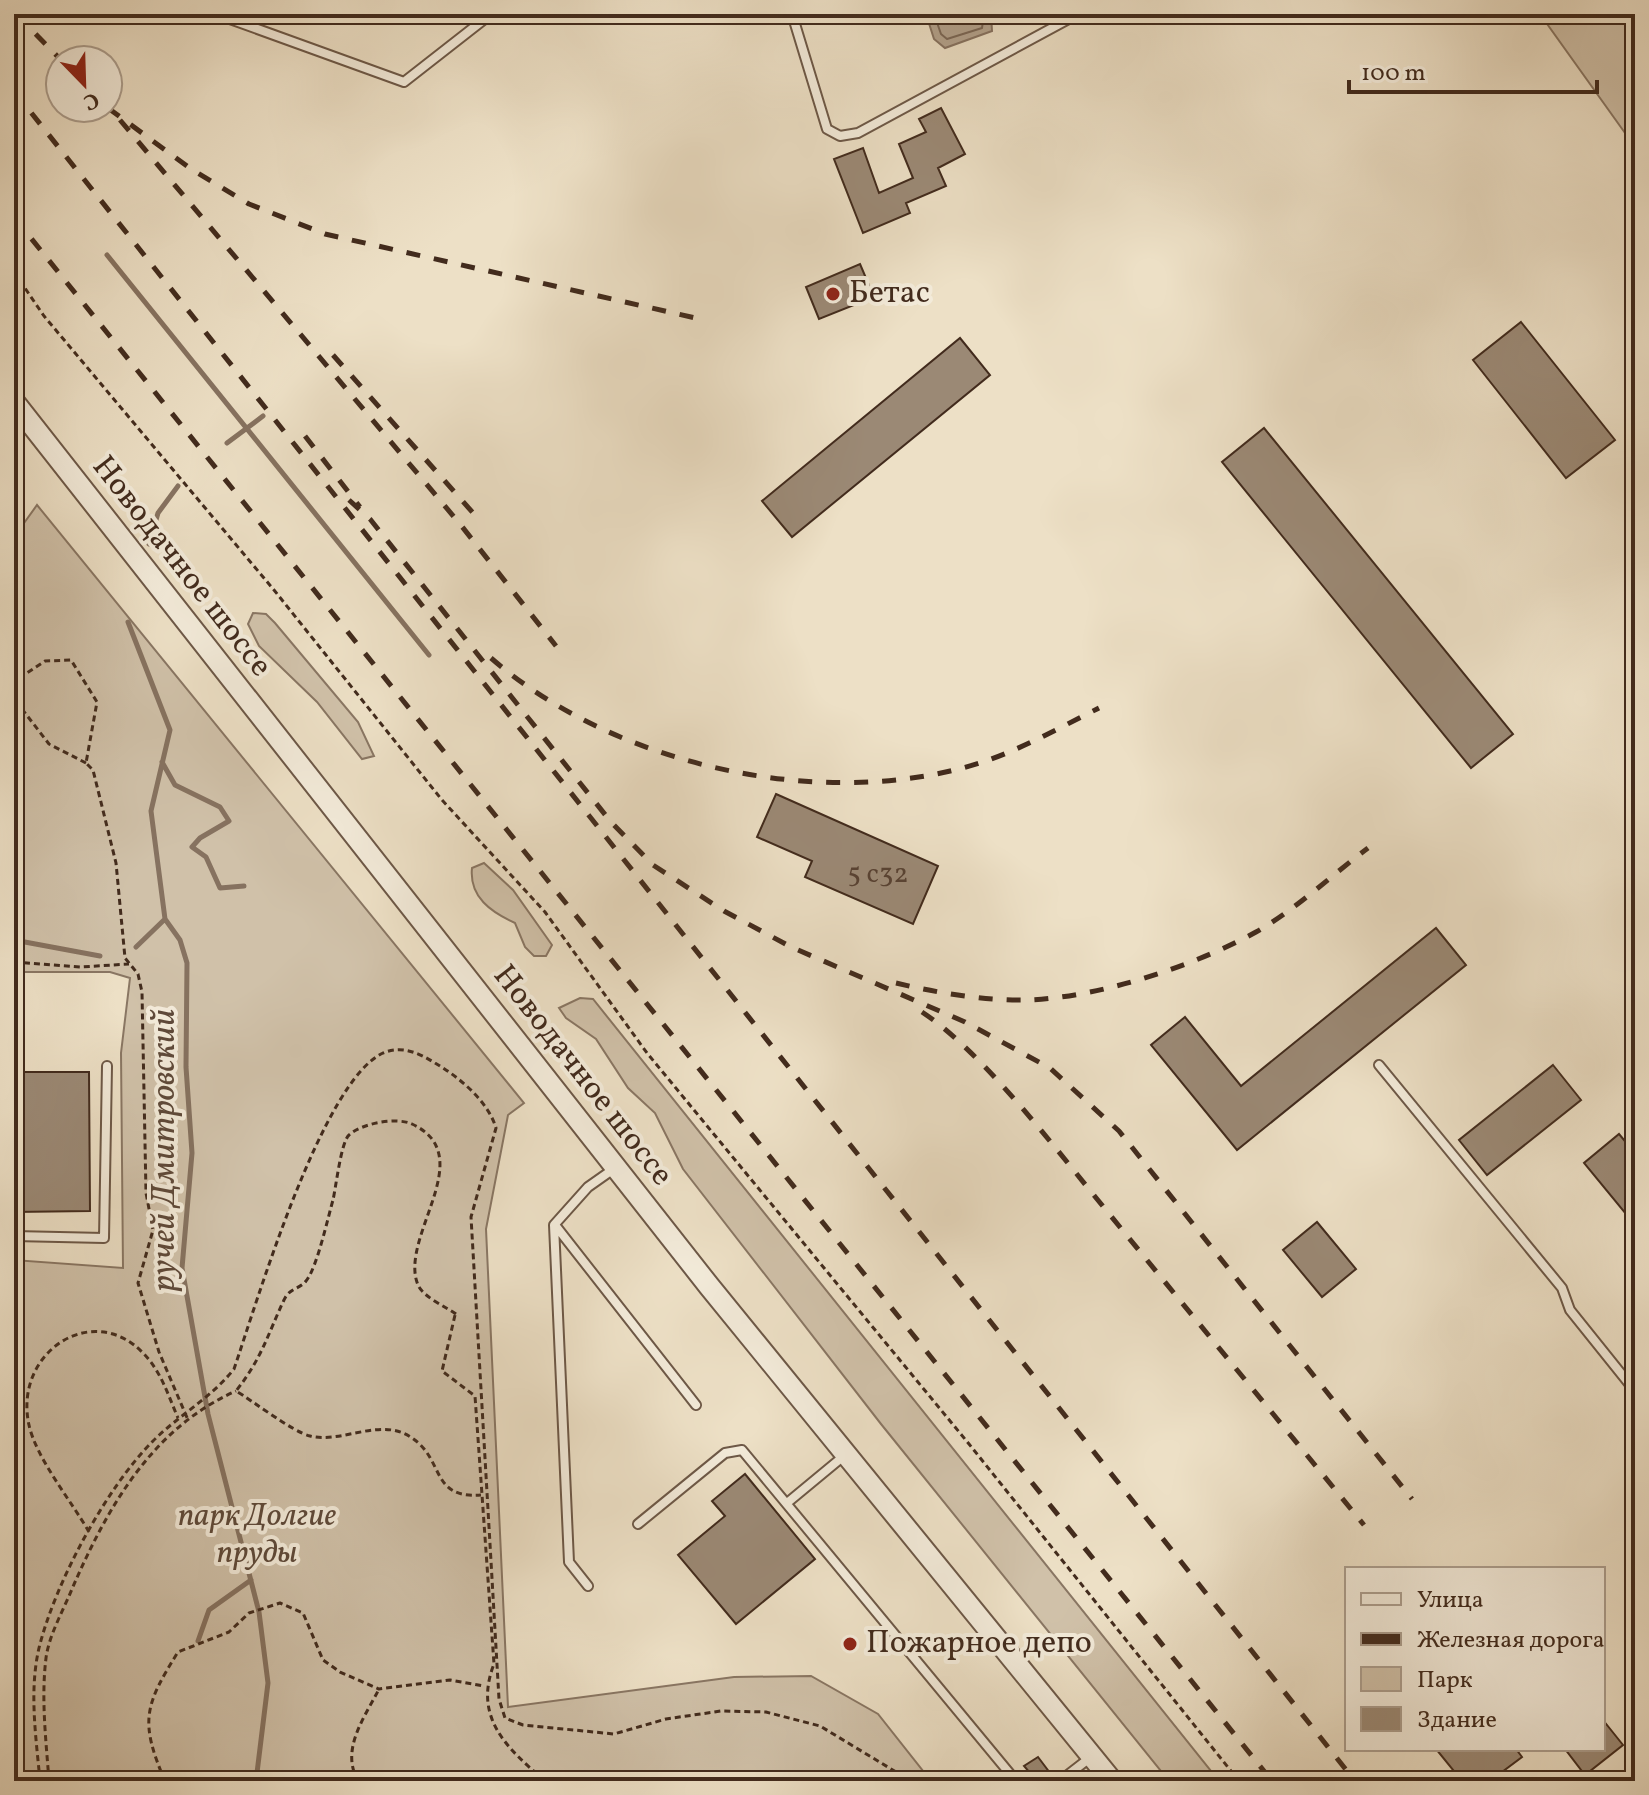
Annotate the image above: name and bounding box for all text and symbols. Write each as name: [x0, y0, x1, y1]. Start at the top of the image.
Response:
north arrow: [44, 44, 124, 124]
scale bar: [1349, 44, 1597, 94]
text: 100 m: [1361, 57, 1426, 91]
text: С: [78, 83, 103, 117]
place label: Бетас: [849, 272, 930, 316]
marker: Бетас: [824, 285, 842, 303]
street label: Новодачное шоссе: [81, 447, 281, 687]
house number: 5 с32: [848, 855, 908, 894]
street label: Новодачное шоссе: [482, 956, 682, 1196]
water label: ручей Дмитровский: [142, 1009, 189, 1291]
park label: парк Долгие пруды: [178, 1495, 337, 1576]
legend: [1345, 1567, 1605, 1751]
text: Улица: [1417, 1584, 1484, 1618]
place label: Пожарное депо: [866, 1622, 1092, 1666]
text: Железная дорога: [1417, 1624, 1605, 1658]
marker: Пожарное депо: [841, 1635, 859, 1653]
text: Парк: [1417, 1664, 1473, 1698]
text: Здание: [1417, 1704, 1497, 1738]

